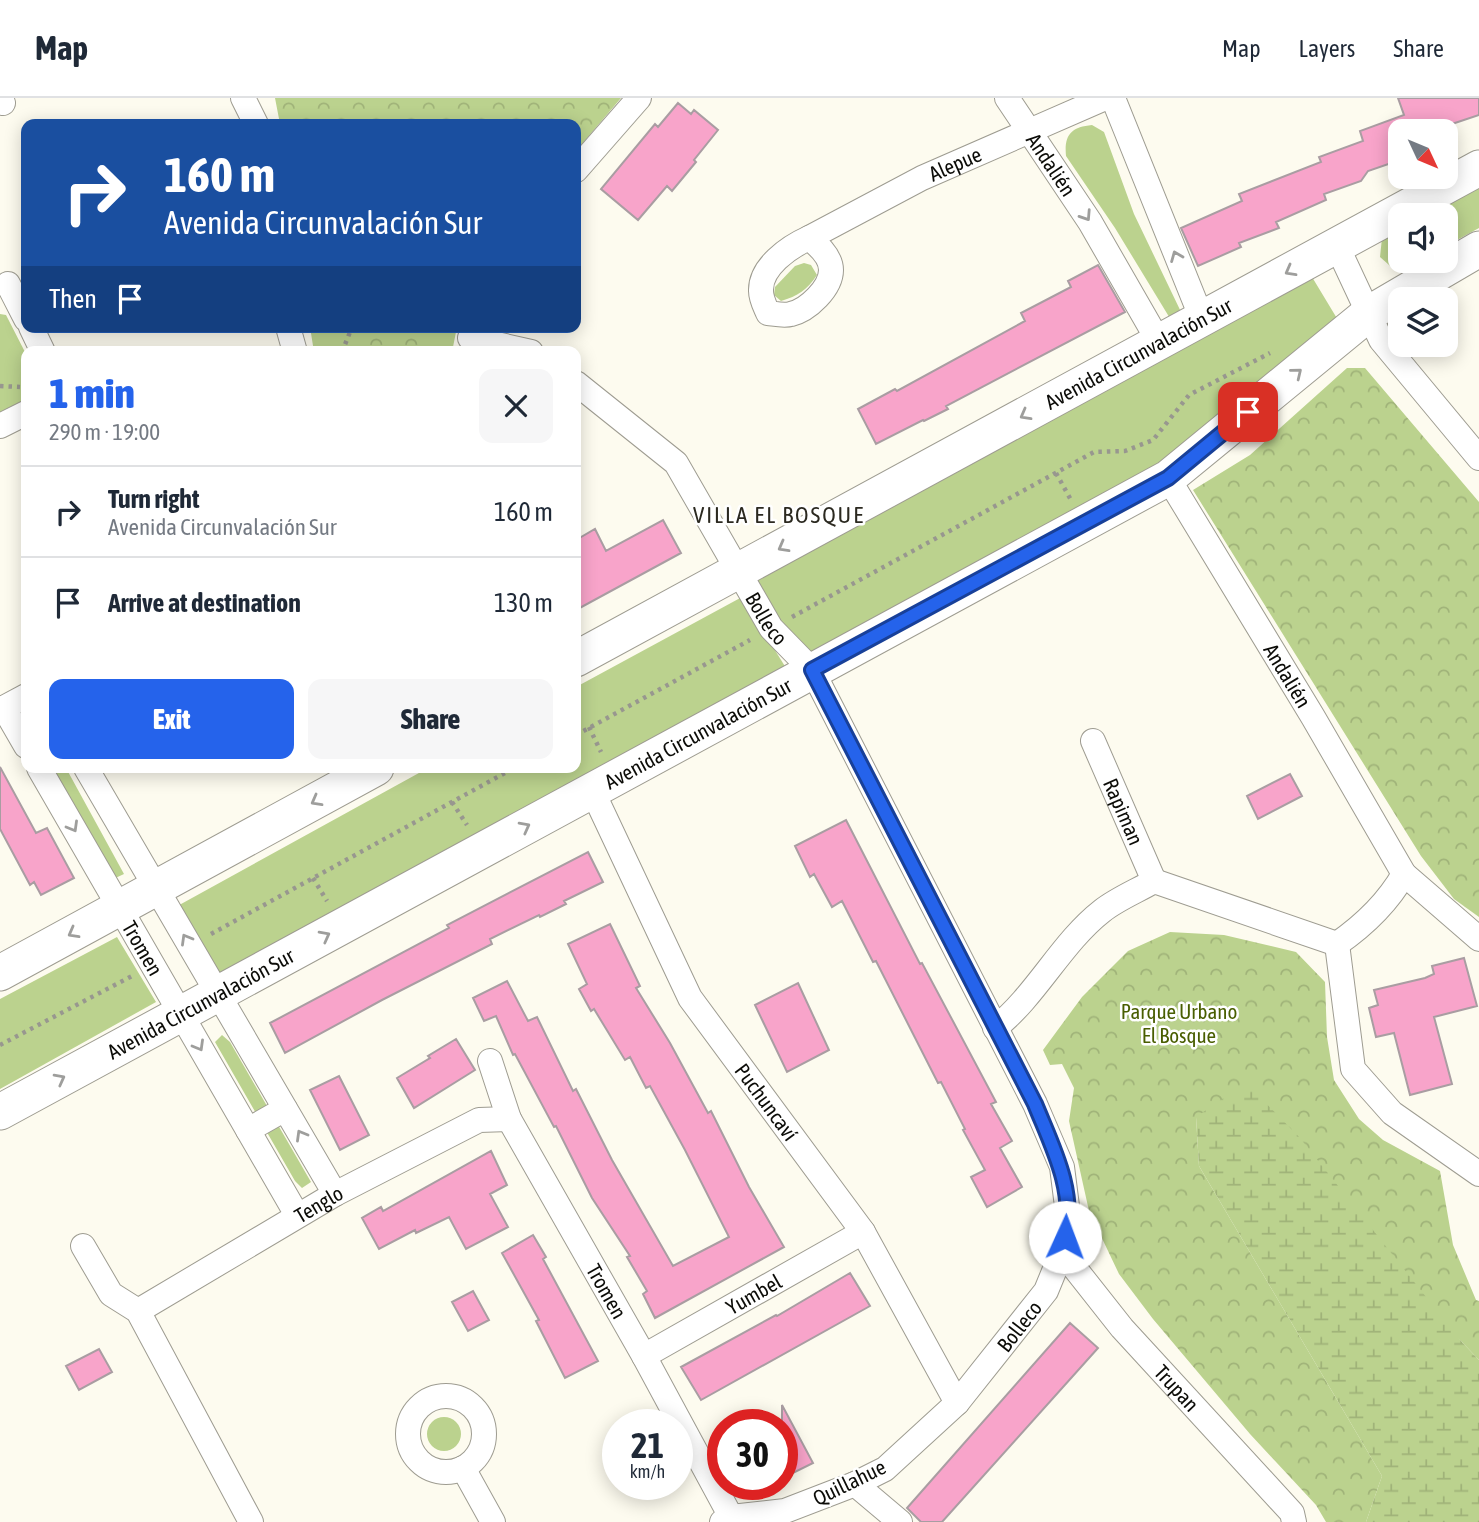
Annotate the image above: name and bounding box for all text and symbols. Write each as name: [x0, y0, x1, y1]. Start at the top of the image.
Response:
text: Map: [35, 29, 88, 67]
text: Map: [1222, 35, 1261, 62]
text: Layers: [1299, 35, 1355, 62]
text: Share: [1393, 35, 1444, 62]
north arrow: [1388, 119, 1458, 189]
map controls: [1388, 119, 1458, 357]
street label: Andalién: [1022, 129, 1081, 200]
street label: Alepue: [925, 142, 985, 186]
text: 160 m: [164, 146, 275, 202]
icon: right: [49, 147, 140, 238]
button: sound: [1388, 203, 1458, 273]
text: Avenida Circunvalación Sur: [164, 204, 482, 241]
one-way arrow: [1078, 208, 1090, 221]
one-way arrow: [1171, 250, 1185, 262]
one-way arrow: [1285, 263, 1297, 276]
icon: arrive: [111, 280, 149, 318]
text: Then: [49, 284, 97, 314]
button: layers: [1388, 287, 1458, 357]
street label: Avenida Circunvalación Sur: [1041, 292, 1236, 414]
one-way arrow: [1289, 368, 1301, 381]
text: 1 min: [49, 369, 135, 417]
button: close: [479, 369, 553, 443]
pin: [1218, 382, 1278, 442]
icon: arrive: [1229, 393, 1267, 431]
one-way arrow: [1020, 407, 1033, 420]
text: 290 m · 19:00: [49, 419, 160, 445]
text: Turn right: [108, 484, 199, 514]
icon: right: [49, 493, 87, 531]
text: 160 m: [494, 497, 553, 527]
district label: VILLA EL BOSQUE: [693, 502, 865, 528]
text: Avenida Circunvalación Sur: [108, 514, 337, 540]
one-way arrow: [777, 539, 790, 552]
icon: arrive: [49, 584, 87, 622]
text: Arrive at destination: [108, 588, 301, 618]
text: 130 m: [494, 588, 553, 618]
street label: Bolleco: [741, 588, 792, 650]
street label: Andalién: [1259, 639, 1316, 712]
street label: Avenida Circunvalación Sur: [600, 672, 796, 794]
button: Exit: [49, 679, 294, 759]
button: Share: [308, 679, 553, 759]
street label: Rapiman: [1099, 775, 1149, 849]
one-way arrow: [311, 793, 323, 806]
one-way arrow: [65, 820, 78, 833]
one-way arrow: [517, 822, 530, 835]
street label: Tromen: [118, 917, 168, 980]
one-way arrow: [68, 925, 81, 938]
one-way arrow: [317, 930, 330, 944]
one-way arrow: [181, 933, 194, 946]
street label: Avenida Circunvalación Sur: [103, 942, 299, 1064]
park label: Parque Urbano El Bosque: [1121, 999, 1237, 1047]
one-way arrow: [191, 1038, 204, 1051]
street label: Puchuncaví: [730, 1059, 803, 1145]
one-way arrow: [53, 1074, 65, 1087]
one-way arrow: [296, 1130, 309, 1143]
street label: Tenglo: [290, 1180, 347, 1227]
position arrow: [1028, 1200, 1102, 1274]
street label: Tromen: [582, 1259, 632, 1323]
street label: Yumbel: [722, 1269, 786, 1319]
street label: Bolleco: [992, 1296, 1046, 1356]
street label: Trupan: [1150, 1360, 1204, 1416]
speed limit sign: 30: [707, 1409, 798, 1500]
text: 21: [631, 1425, 664, 1465]
street label: Quillahue: [809, 1454, 889, 1510]
text: km/h: [630, 1461, 665, 1482]

